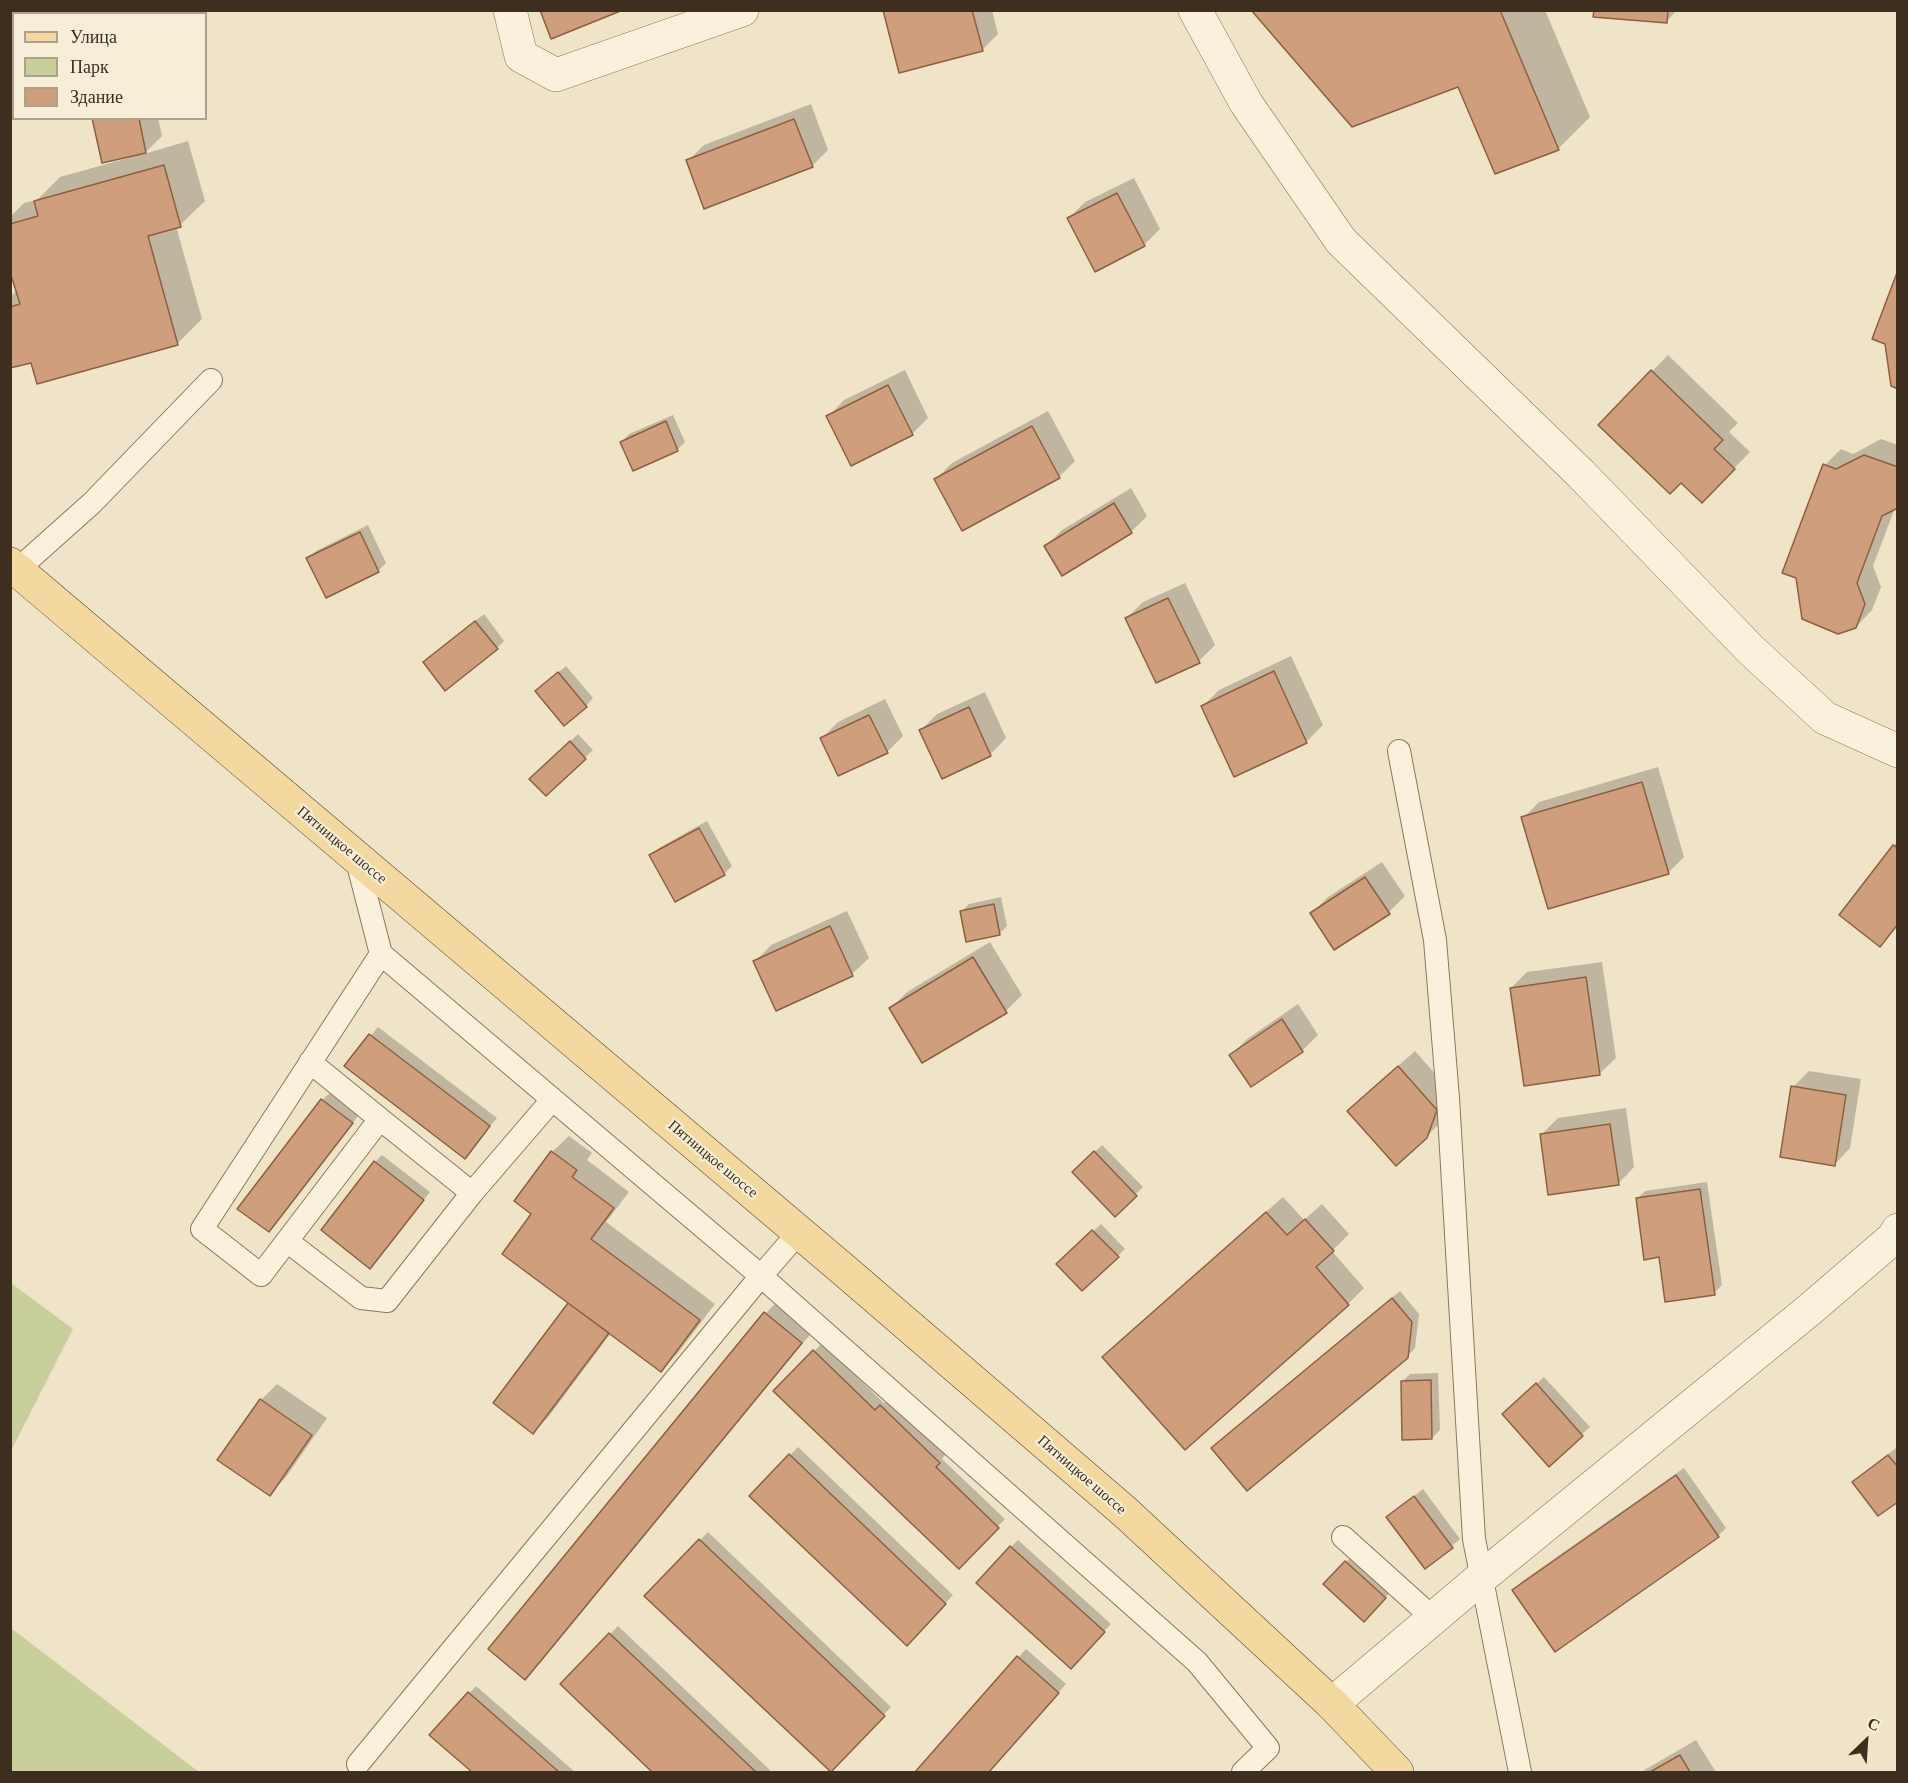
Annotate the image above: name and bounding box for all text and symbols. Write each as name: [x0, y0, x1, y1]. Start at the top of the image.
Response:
legend: [12, 12, 207, 120]
text: Улица: [70, 27, 117, 47]
text: Парк: [70, 57, 109, 77]
text: Здание: [70, 87, 123, 107]
street label: Пятницкое шоссе: [293, 802, 391, 888]
street label: Пятницкое шоссе: [664, 1116, 762, 1202]
street label: Пятницкое шоссе: [1034, 1432, 1130, 1518]
north arrow: [1836, 1711, 1896, 1771]
text: С: [1865, 1714, 1883, 1734]

